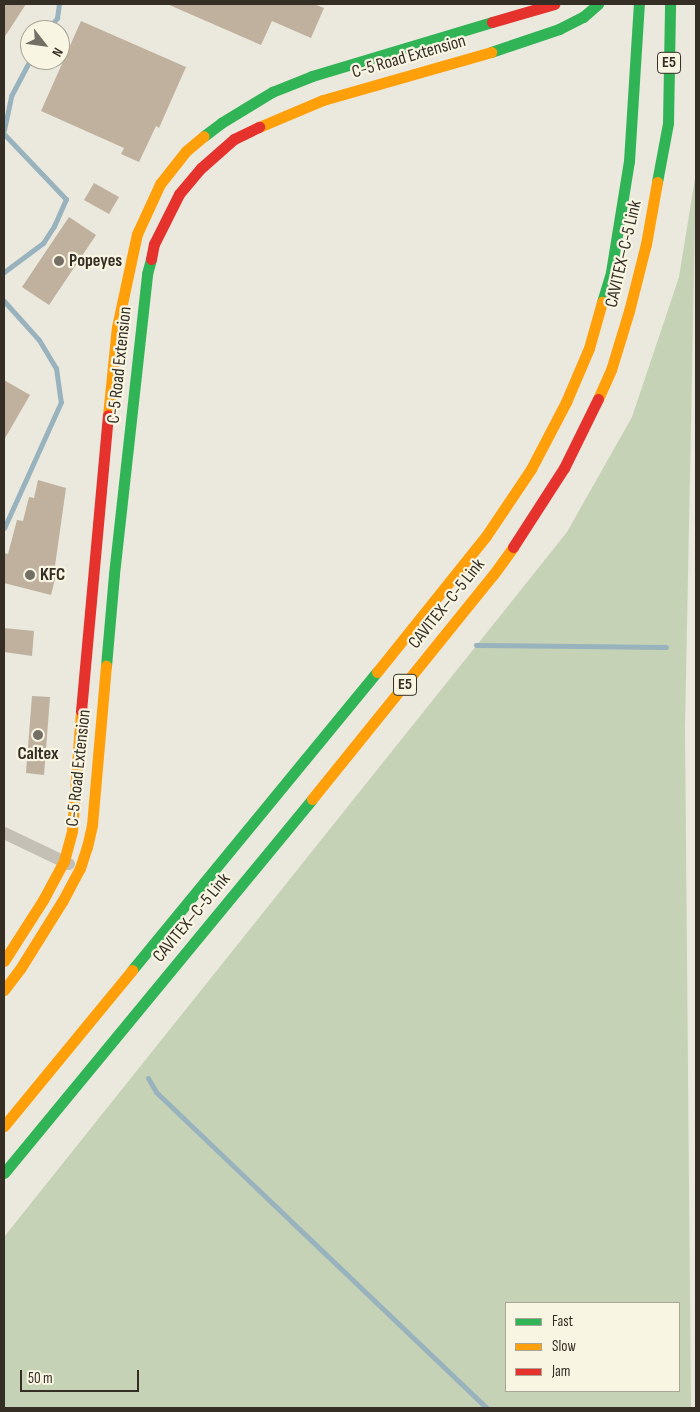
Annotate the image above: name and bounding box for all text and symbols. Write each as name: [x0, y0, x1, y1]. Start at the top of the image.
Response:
north arrow: [20, 20, 70, 70]
street label: C-5 Road Extension: [350, 30, 468, 84]
text: N: [48, 45, 67, 60]
road number: E5: [656, 49, 682, 76]
street label: CAVITEX–C-5 Link: [601, 198, 647, 310]
place label: Popeyes: [69, 250, 122, 272]
marker: Popeyes: [53, 255, 65, 267]
street label: C-5 Road Extension: [103, 305, 137, 425]
street label: CAVITEX–C-5 Link: [404, 555, 490, 653]
place label: KFC: [40, 564, 65, 586]
marker: KFC: [24, 569, 36, 581]
road number: E5: [392, 672, 418, 698]
street label: C-5 Road Extension: [62, 708, 96, 828]
marker: Caltex: [32, 729, 44, 741]
place label: Caltex: [18, 743, 58, 765]
street label: CAVITEX–C-5 Link: [149, 869, 235, 967]
legend: [505, 1302, 680, 1392]
text: Fast: [552, 1312, 573, 1331]
text: Slow: [552, 1337, 576, 1356]
scale bar: [22, 1360, 141, 1392]
text: Jam: [552, 1362, 570, 1381]
text: 50 m: [28, 1369, 53, 1388]

